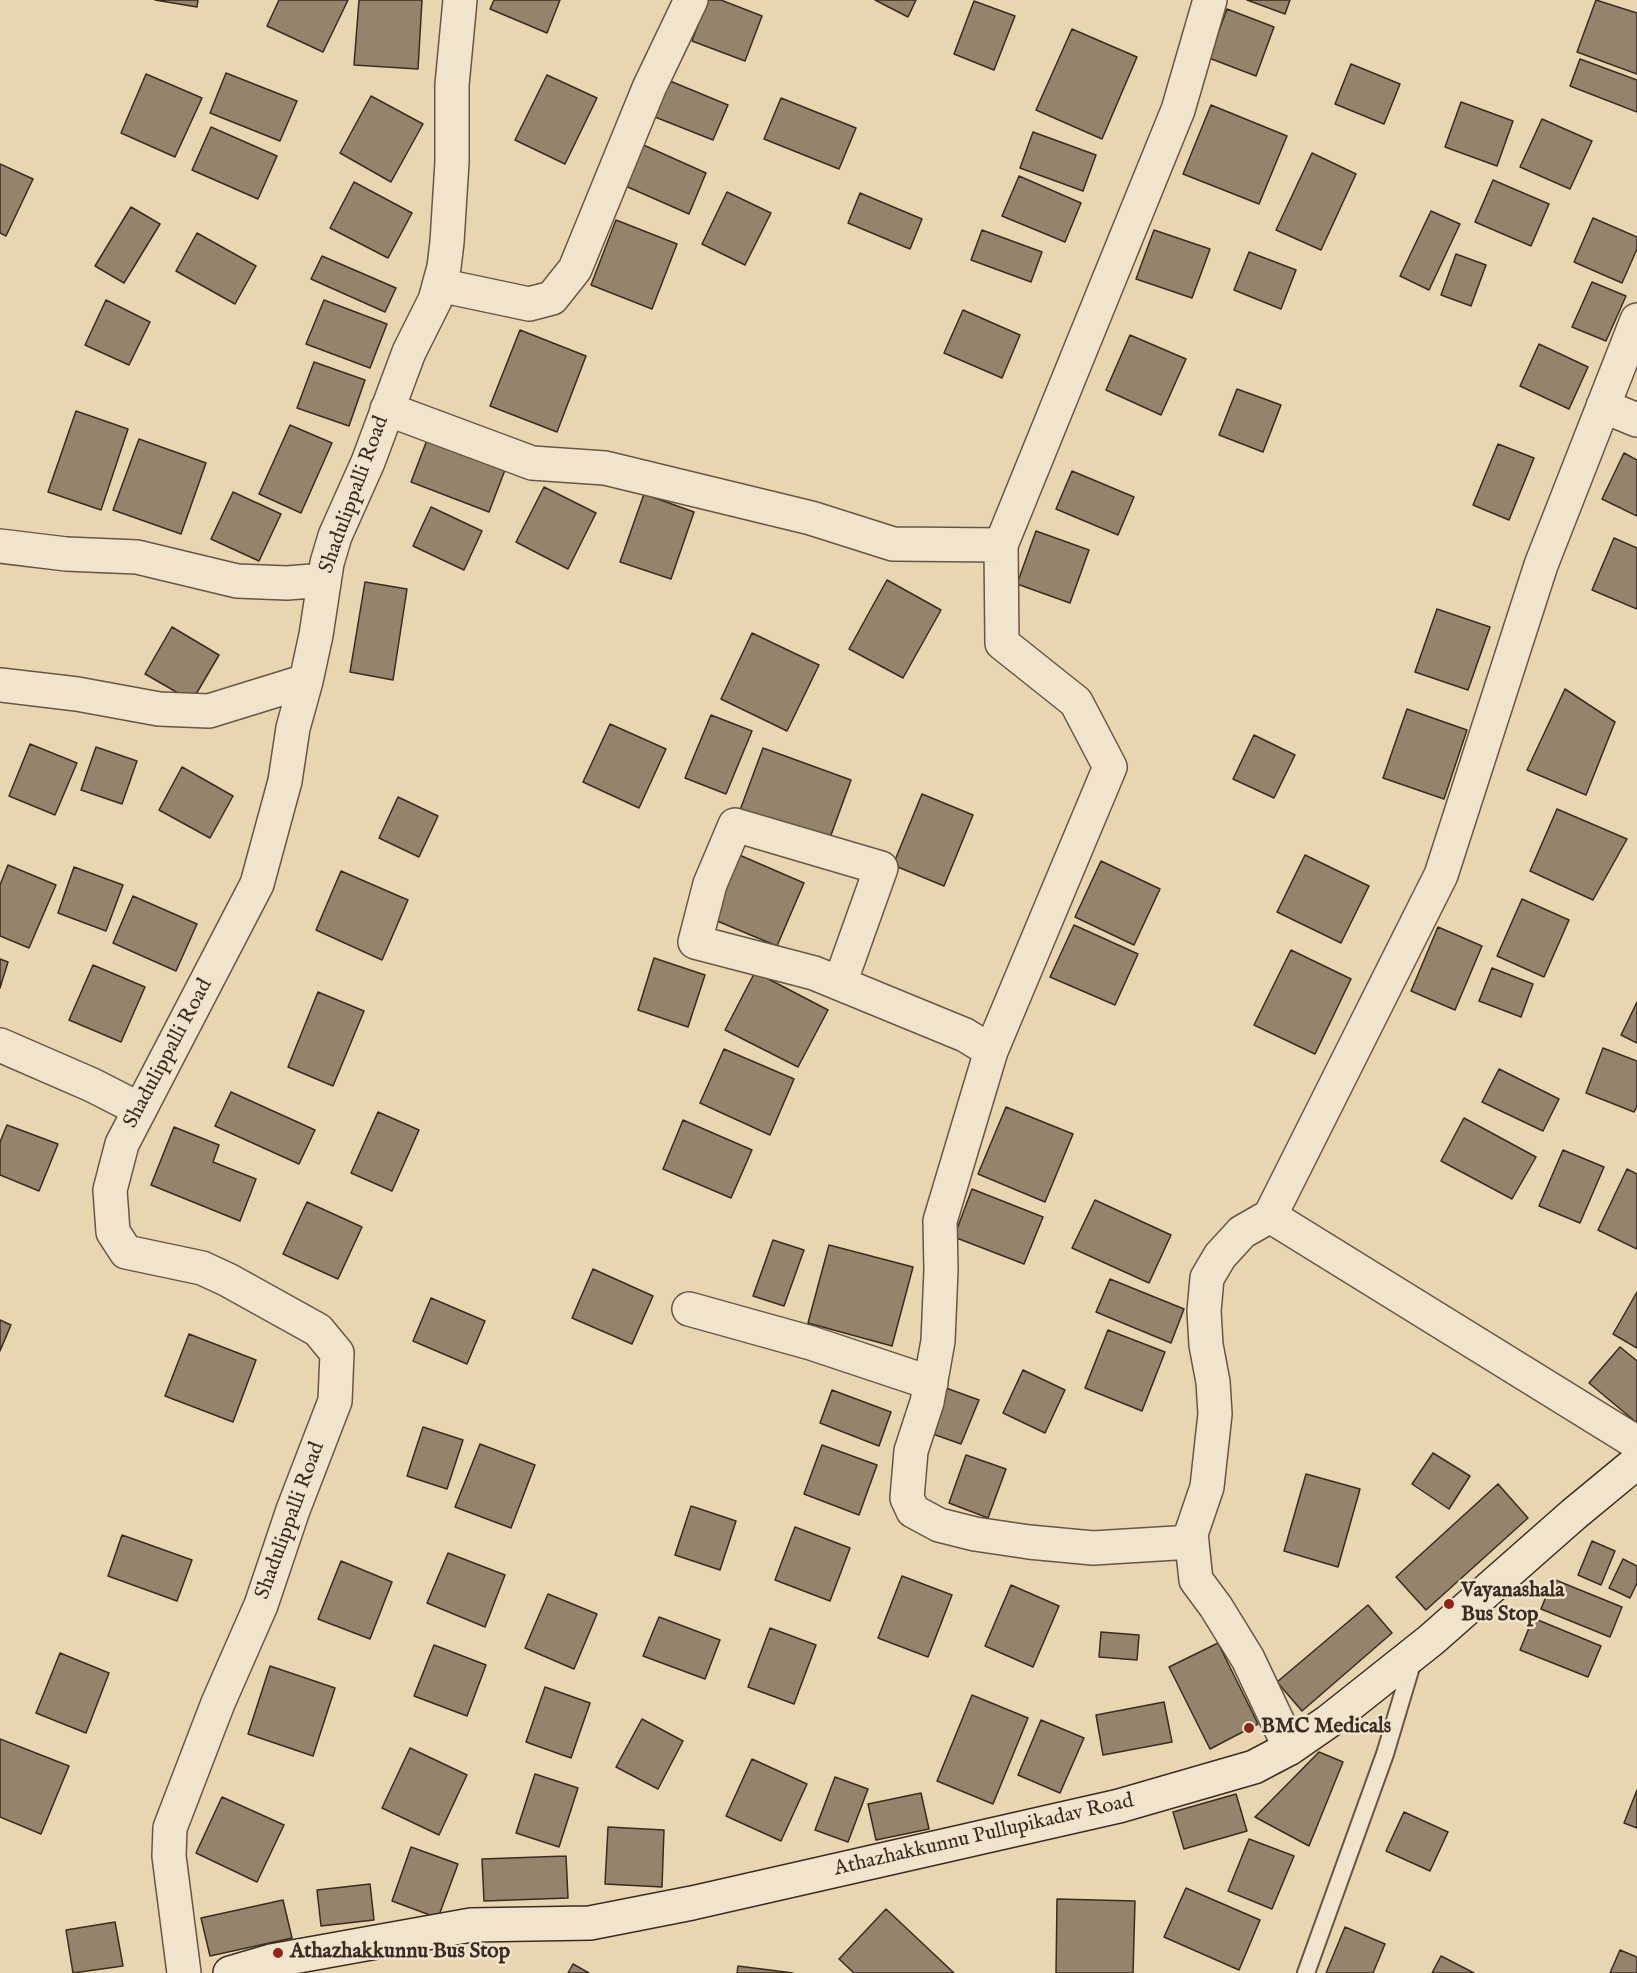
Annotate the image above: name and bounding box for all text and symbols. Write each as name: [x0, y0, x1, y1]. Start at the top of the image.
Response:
street label: Shadulippalli Road: [315, 413, 395, 577]
street label: Shadulippalli Road: [119, 975, 219, 1133]
street label: Shadulippalli Road: [251, 1439, 331, 1603]
place label: Vayanashala Bus Stop: [1461, 1579, 1564, 1629]
marker: Vayanashala Bus Stop: [1442, 1597, 1456, 1611]
place label: BMC Medicals: [1261, 1715, 1391, 1741]
marker: BMC Medicals: [1242, 1721, 1256, 1735]
street label: Athazhakkunnu Pullupikadav Road: [832, 1789, 1136, 1883]
place label: Athazhakkunnu Bus Stop: [290, 1940, 510, 1966]
marker: Athazhakkunnu Bus Stop: [271, 1946, 285, 1960]

